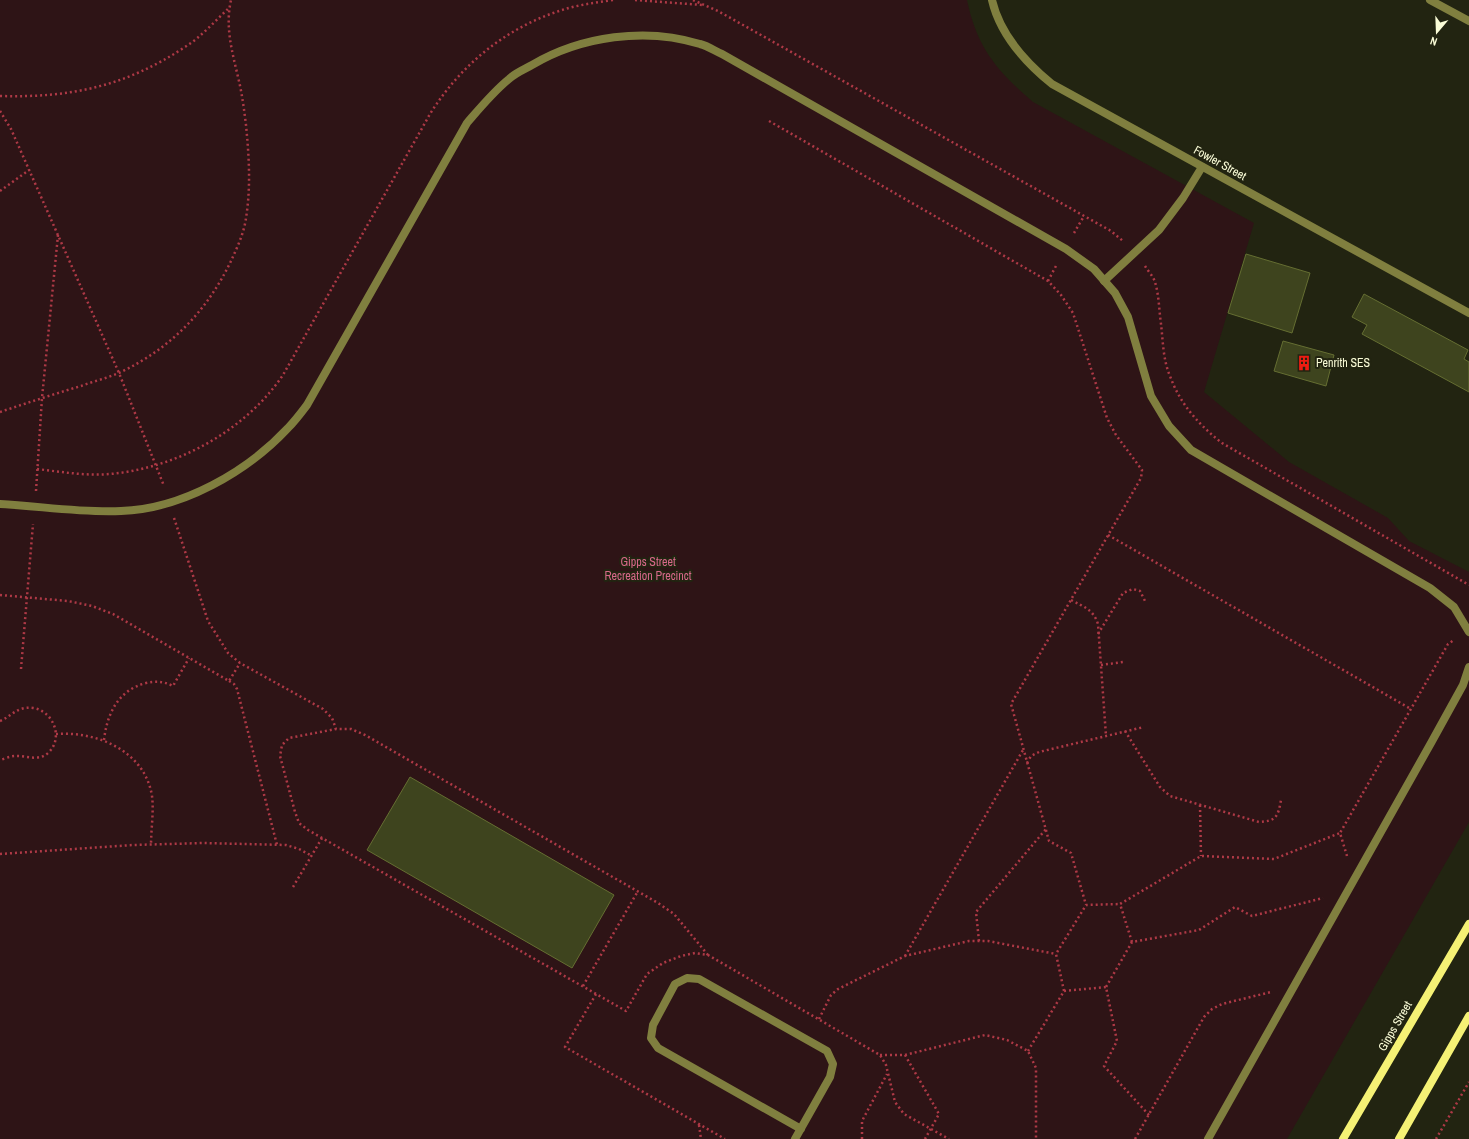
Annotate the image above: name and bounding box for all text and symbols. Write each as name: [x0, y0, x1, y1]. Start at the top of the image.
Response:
north arrow: [1417, 12, 1457, 52]
text: N: [1428, 34, 1439, 49]
street label: Fowler Street: [1191, 142, 1249, 184]
building icon: Penrith SES: [1295, 354, 1313, 372]
place label: Penrith SES: [1316, 355, 1371, 371]
park label: Gipps Street Recreation Precinct: [605, 554, 692, 584]
street label: Gipps Street: [1374, 998, 1416, 1054]

